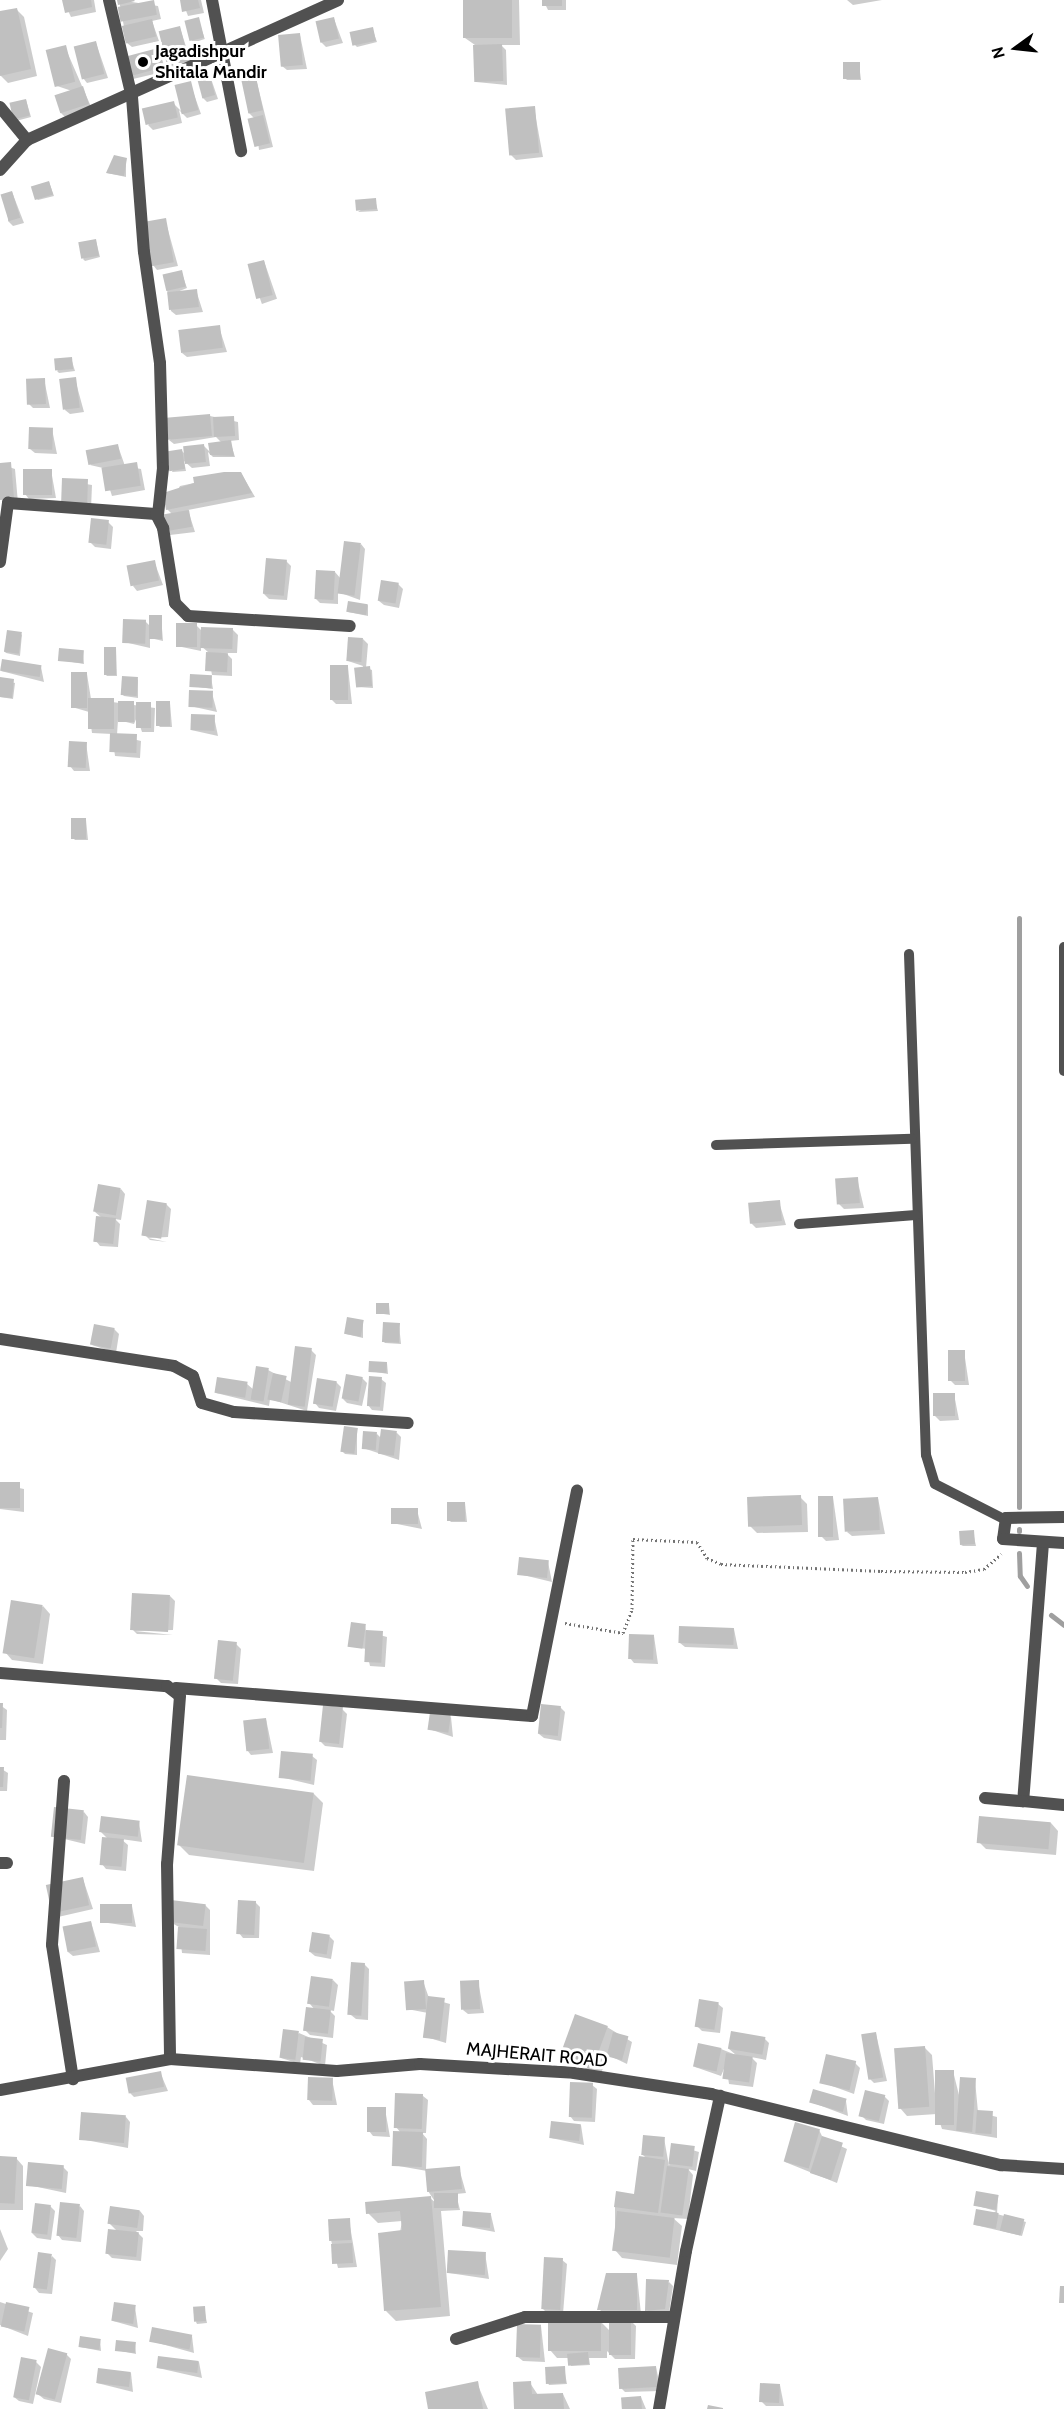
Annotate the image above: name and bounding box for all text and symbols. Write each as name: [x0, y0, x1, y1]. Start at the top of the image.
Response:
north arrow: [986, 18, 1046, 78]
place label: Jagadishpur Shitala Mandir: [155, 41, 267, 84]
text: N: [987, 45, 1009, 61]
marker: Jagadishpur Shitala Mandir: [136, 55, 150, 69]
street label: MAJHERAIT ROAD: [465, 2038, 609, 2072]

